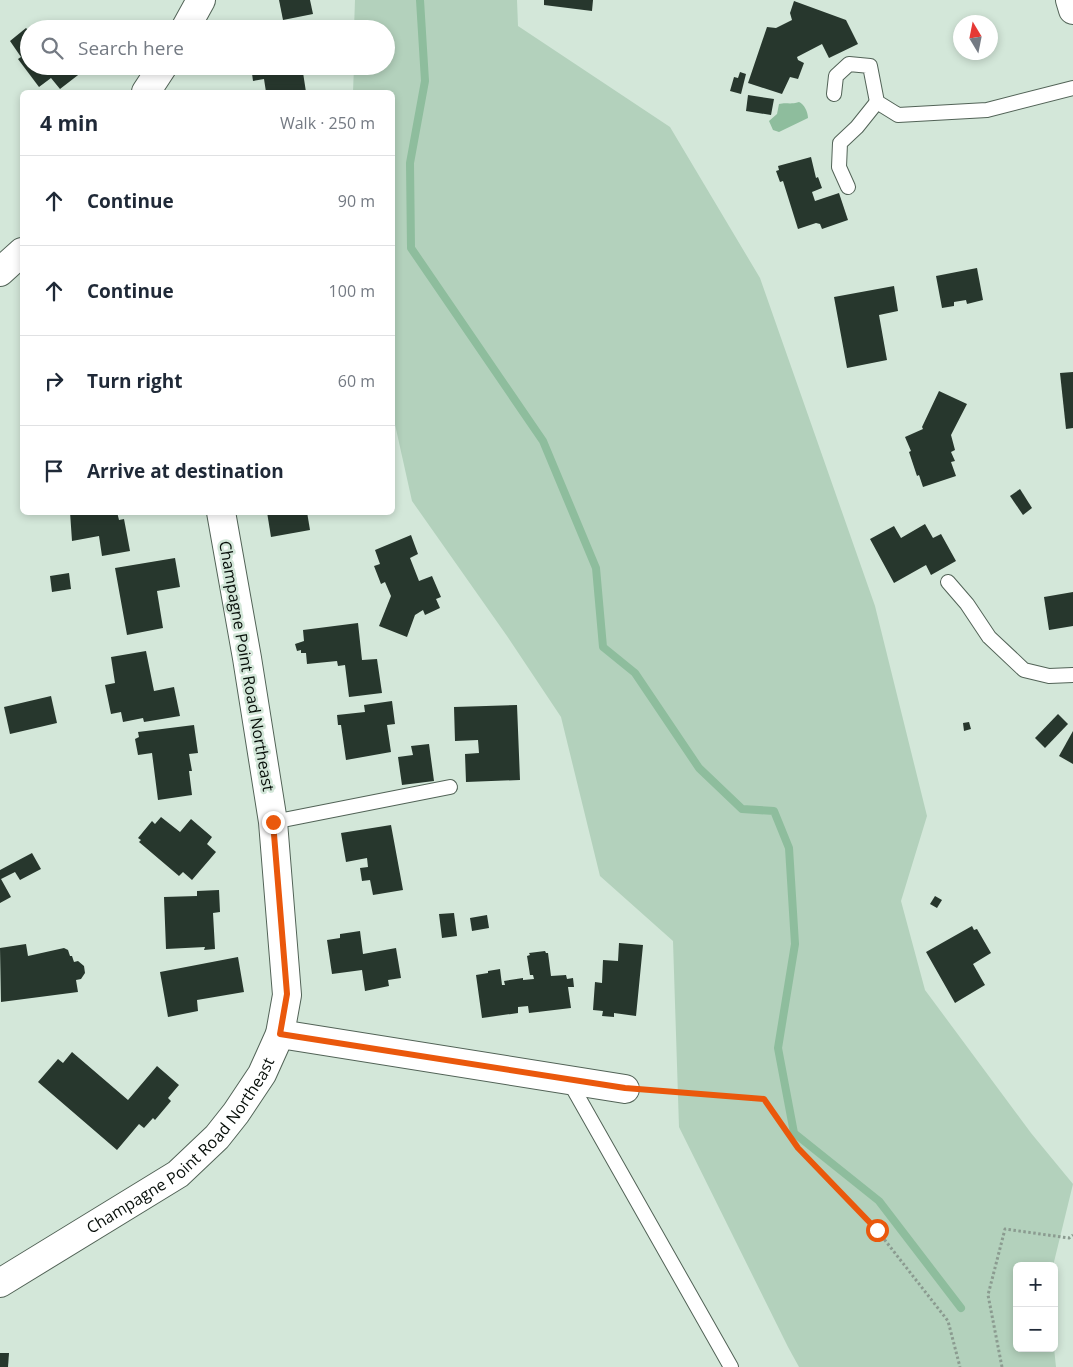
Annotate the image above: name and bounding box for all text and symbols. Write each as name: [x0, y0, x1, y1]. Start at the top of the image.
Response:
north arrow: [953, 15, 998, 60]
search box: [20, 20, 395, 75]
icon: search: [38, 34, 66, 62]
text: Search here: [78, 35, 184, 61]
text: 4 min: [40, 109, 98, 137]
text: Walk · 250 m: [280, 112, 375, 134]
icon: ahead: [40, 187, 68, 215]
text: Continue: [87, 188, 174, 214]
text: 90 m: [338, 190, 375, 212]
icon: ahead: [40, 277, 68, 305]
text: Continue: [87, 278, 174, 304]
text: 100 m: [329, 280, 375, 302]
icon: right: [40, 367, 68, 395]
text: Turn right: [87, 368, 182, 394]
text: 60 m: [338, 370, 375, 392]
icon: arrive: [40, 457, 68, 485]
text: Arrive at destination: [87, 458, 284, 484]
street label: Champagne Point Road Northeast: [214, 539, 280, 793]
route end: [262, 811, 285, 834]
street label: Champagne Point Road Northeast: [82, 1054, 279, 1239]
route start: [866, 1219, 889, 1242]
map controls: [1013, 1262, 1058, 1352]
button: +: [1013, 1262, 1058, 1307]
button: −: [1013, 1307, 1058, 1352]

